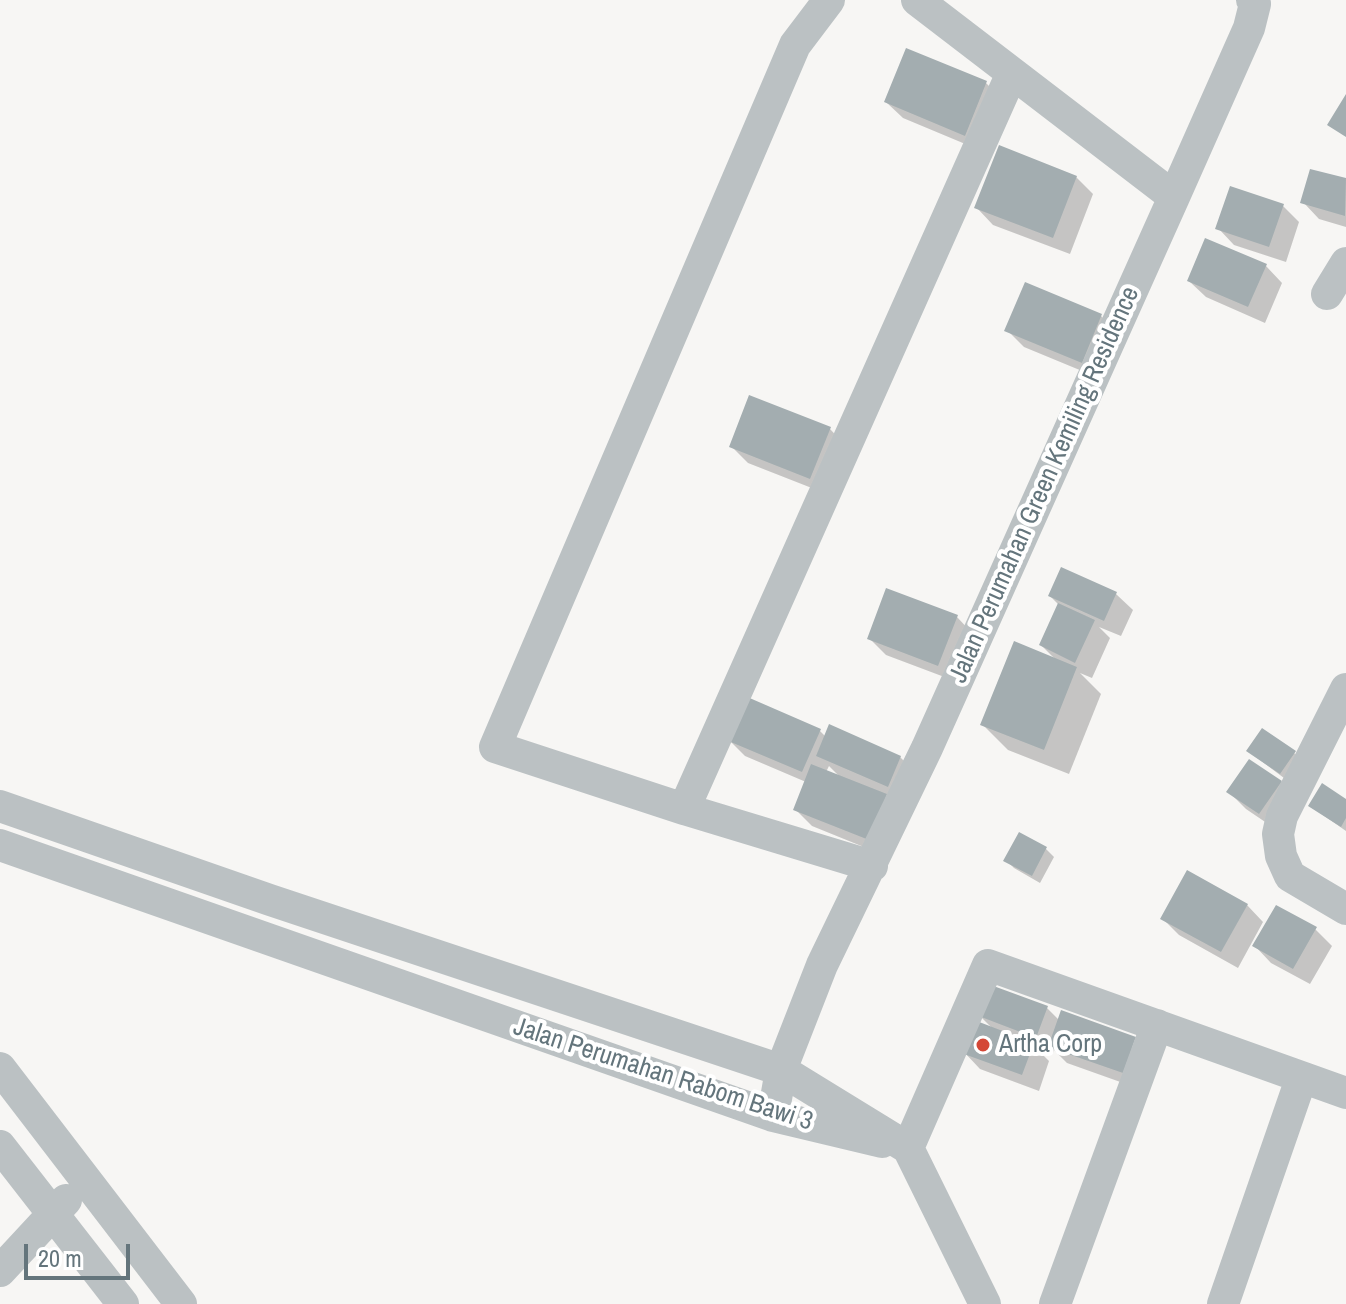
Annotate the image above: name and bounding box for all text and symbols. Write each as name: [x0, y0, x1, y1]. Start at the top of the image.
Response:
street label: Jalan Perumahan Green Kemiling Residence: [943, 282, 1147, 688]
street label: Jalan Perumahan Rabom Bawi 3: [509, 1012, 817, 1138]
place label: Artha Corp: [999, 1029, 1102, 1061]
marker: Artha Corp: [974, 1036, 992, 1054]
scale bar: [28, 1228, 134, 1278]
text: 20 m: [38, 1242, 82, 1274]

